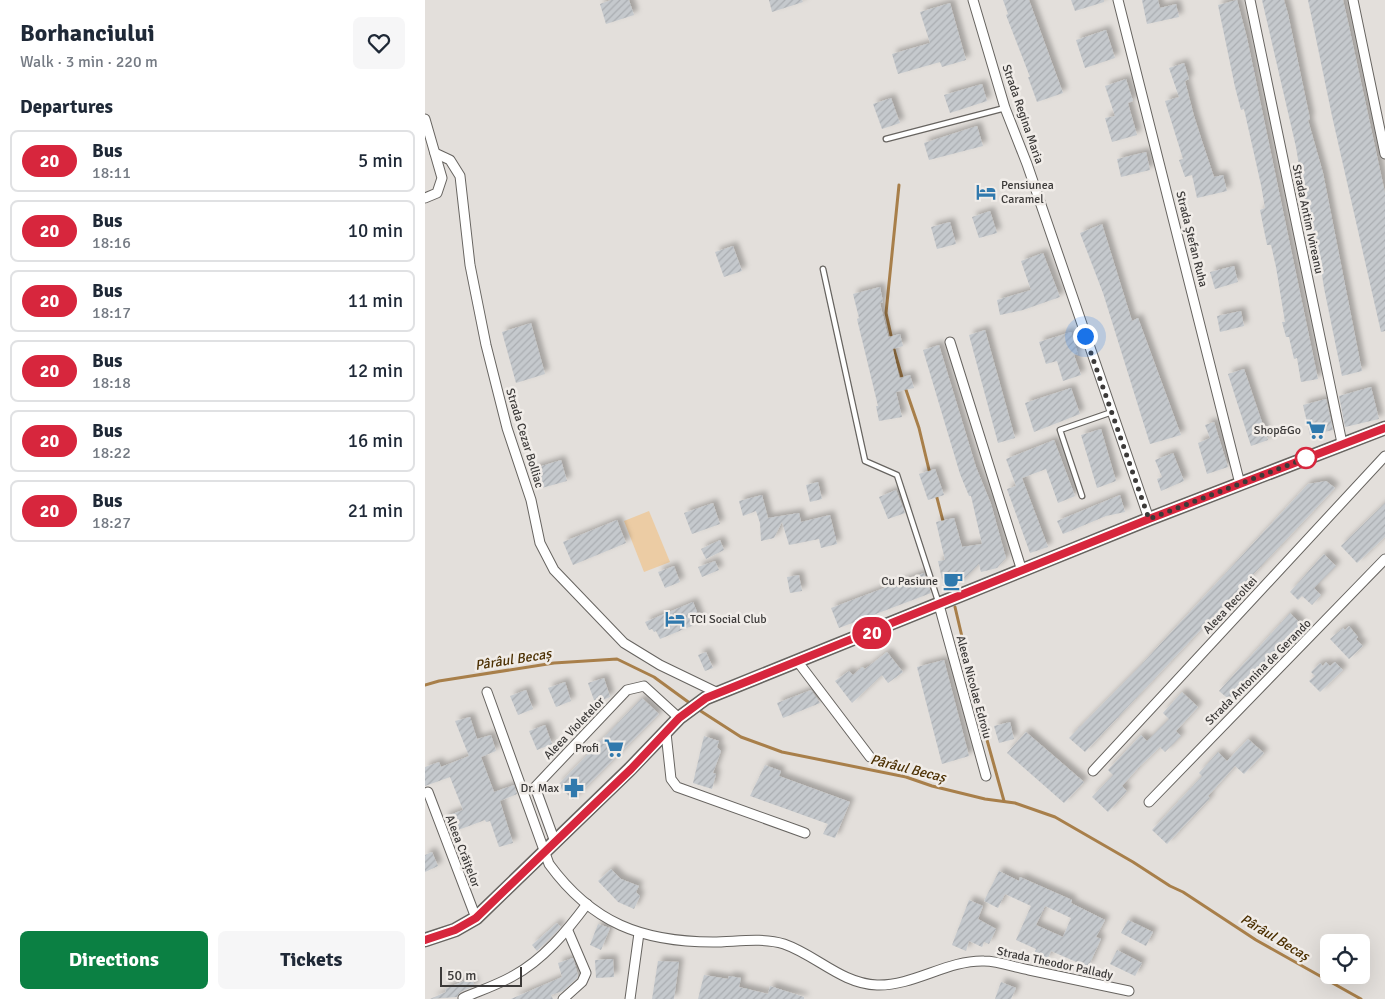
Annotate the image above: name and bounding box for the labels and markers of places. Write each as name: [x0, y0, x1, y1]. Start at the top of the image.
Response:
place label: Pensiunea Caramel: [1001, 178, 1054, 207]
hotel icon: Pensiunea Caramel: [975, 181, 997, 203]
supermarket icon: Shop&Go: [1305, 419, 1327, 441]
place label: Shop&Go: [1254, 423, 1301, 438]
unlabelled marker: [1295, 447, 1317, 469]
cafe icon: Cu Pasiune: [942, 570, 964, 592]
place label: Cu Pasiune: [881, 574, 938, 589]
hotel icon: TCI Social Club: [664, 608, 686, 630]
place label: TCI Social Club: [690, 612, 767, 627]
supermarket icon: Profi: [603, 737, 625, 759]
place label: Profi: [575, 741, 599, 756]
pharmacy icon: Dr. Max: [563, 777, 585, 799]
place label: Dr. Max: [521, 781, 559, 796]

